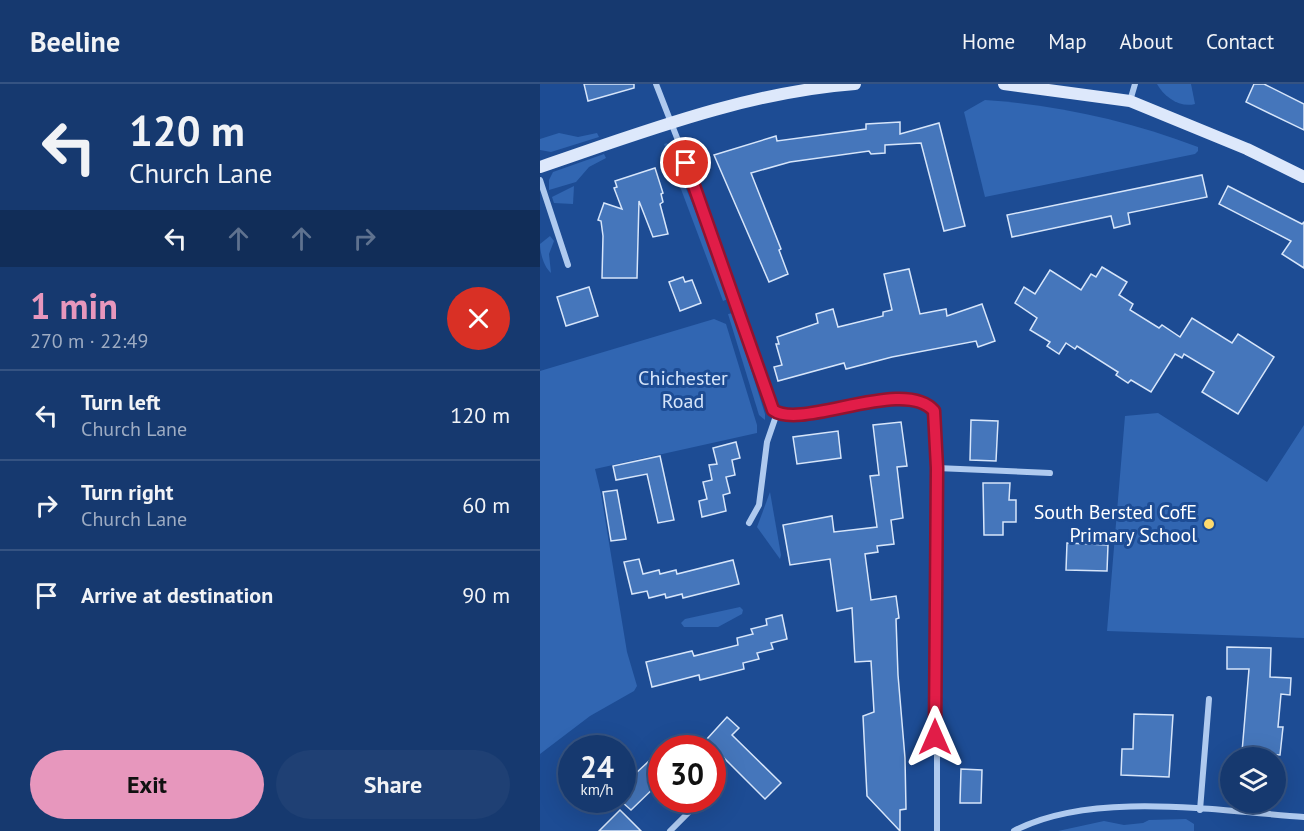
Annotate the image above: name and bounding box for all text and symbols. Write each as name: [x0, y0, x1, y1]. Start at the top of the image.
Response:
text: Beeline: [30, 23, 120, 60]
text: Home: [962, 28, 1015, 55]
text: Map: [1048, 28, 1087, 55]
text: About: [1120, 28, 1173, 55]
text: Contact: [1206, 28, 1274, 55]
text: 120 m: [129, 103, 245, 158]
icon: left: [30, 108, 108, 186]
pin: [660, 137, 711, 188]
icon: arrive: [669, 146, 702, 179]
text: Church Lane: [129, 156, 272, 190]
icon: left: [159, 222, 192, 255]
icon: ahead: [222, 222, 255, 255]
icon: ahead: [285, 222, 318, 255]
icon: right: [348, 222, 381, 255]
text: 1 min: [30, 282, 118, 329]
button: close: [447, 287, 510, 350]
text: 270 m · 22:49: [30, 328, 148, 354]
park label: Chichester Road: [638, 365, 728, 414]
text: Turn left: [81, 388, 161, 416]
icon: left: [30, 399, 63, 432]
text: 120 m: [450, 401, 510, 429]
text: Church Lane: [81, 416, 187, 442]
text: Turn right: [81, 478, 173, 506]
icon: right: [30, 489, 63, 522]
text: 60 m: [462, 491, 510, 519]
place label: South Bersted CofE Primary School: [1034, 499, 1197, 548]
text: Church Lane: [81, 506, 187, 532]
marker: South Bersted CofE Primary School: [1202, 517, 1216, 531]
icon: arrive: [30, 579, 63, 612]
text: Arrive at destination: [81, 581, 273, 609]
text: 90 m: [462, 581, 510, 609]
position arrow: [903, 705, 967, 769]
speed limit sign: 30: [648, 735, 726, 813]
text: 24: [580, 747, 614, 786]
map controls: [1220, 747, 1286, 813]
button: layers: [1220, 747, 1286, 813]
button: Exit: [30, 750, 264, 819]
button: Share: [276, 750, 510, 819]
text: km/h: [581, 780, 613, 799]

